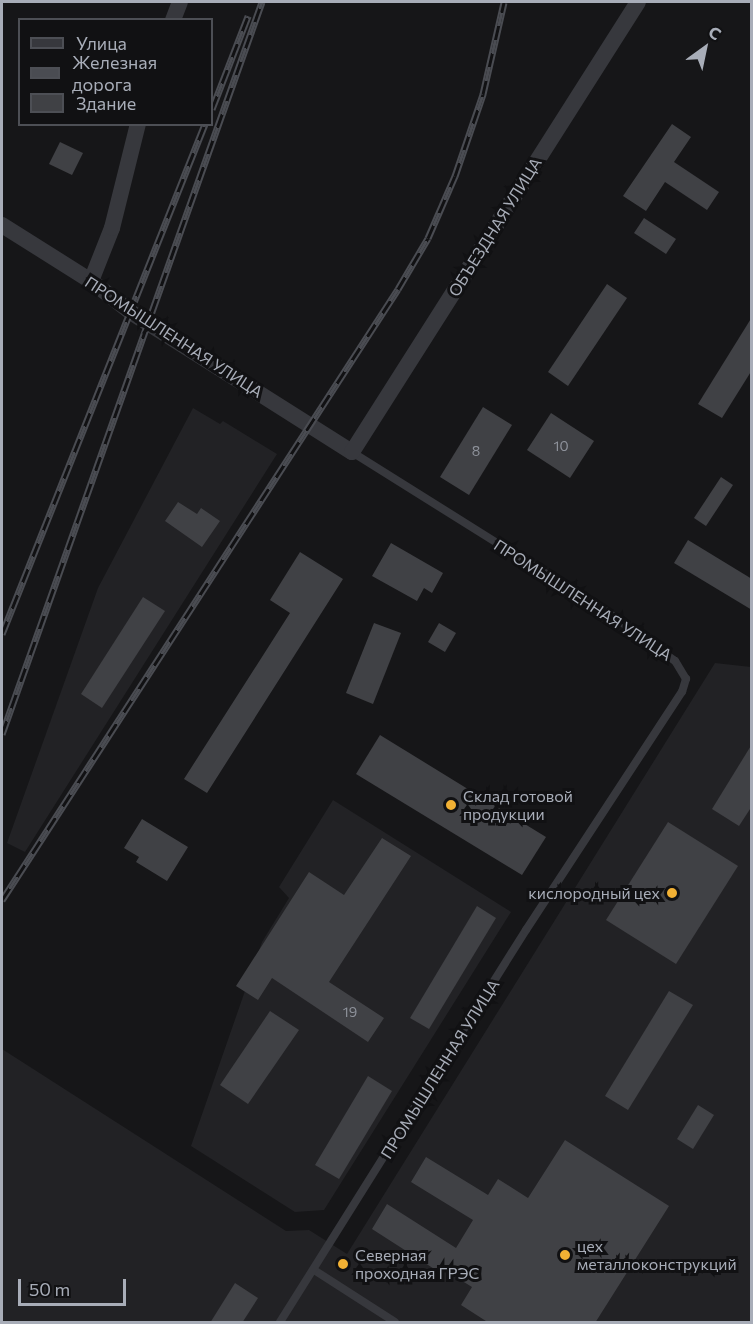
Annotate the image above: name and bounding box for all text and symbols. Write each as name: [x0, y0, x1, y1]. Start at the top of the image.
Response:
legend: [18, 18, 213, 126]
north arrow: [675, 18, 735, 78]
text: С: [705, 22, 725, 43]
text: Улица: [76, 32, 127, 54]
text: Железная дорога: [72, 51, 157, 95]
text: Здание: [76, 92, 136, 114]
street label: ОБЪЕЗДНАЯ УЛИЦА: [444, 154, 546, 300]
street label: ПРОМЫШЛЕННАЯ УЛИЦА: [82, 272, 266, 402]
house number: 10: [553, 438, 569, 454]
house number: 8: [472, 443, 480, 459]
street label: ПРОМЫШЛЕННАЯ УЛИЦА: [491, 535, 675, 665]
place label: Склад готовой продукции: [463, 786, 573, 824]
marker: Склад готовой продукции: [444, 798, 458, 812]
place label: кислородный цех: [528, 883, 660, 903]
marker: кислородный цех: [665, 886, 679, 900]
street label: ПРОМЫШЛЕННАЯ УЛИЦА: [377, 976, 503, 1162]
house number: 19: [343, 1004, 357, 1020]
place label: цех металлоконструкций: [577, 1236, 737, 1274]
place label: Северная проходная ГРЭС: [355, 1245, 480, 1283]
marker: цех металлоконструкций: [558, 1248, 572, 1262]
marker: Северная проходная ГРЭС: [336, 1257, 350, 1271]
scale bar: [21, 1267, 129, 1305]
text: 50 m: [29, 1278, 70, 1300]

